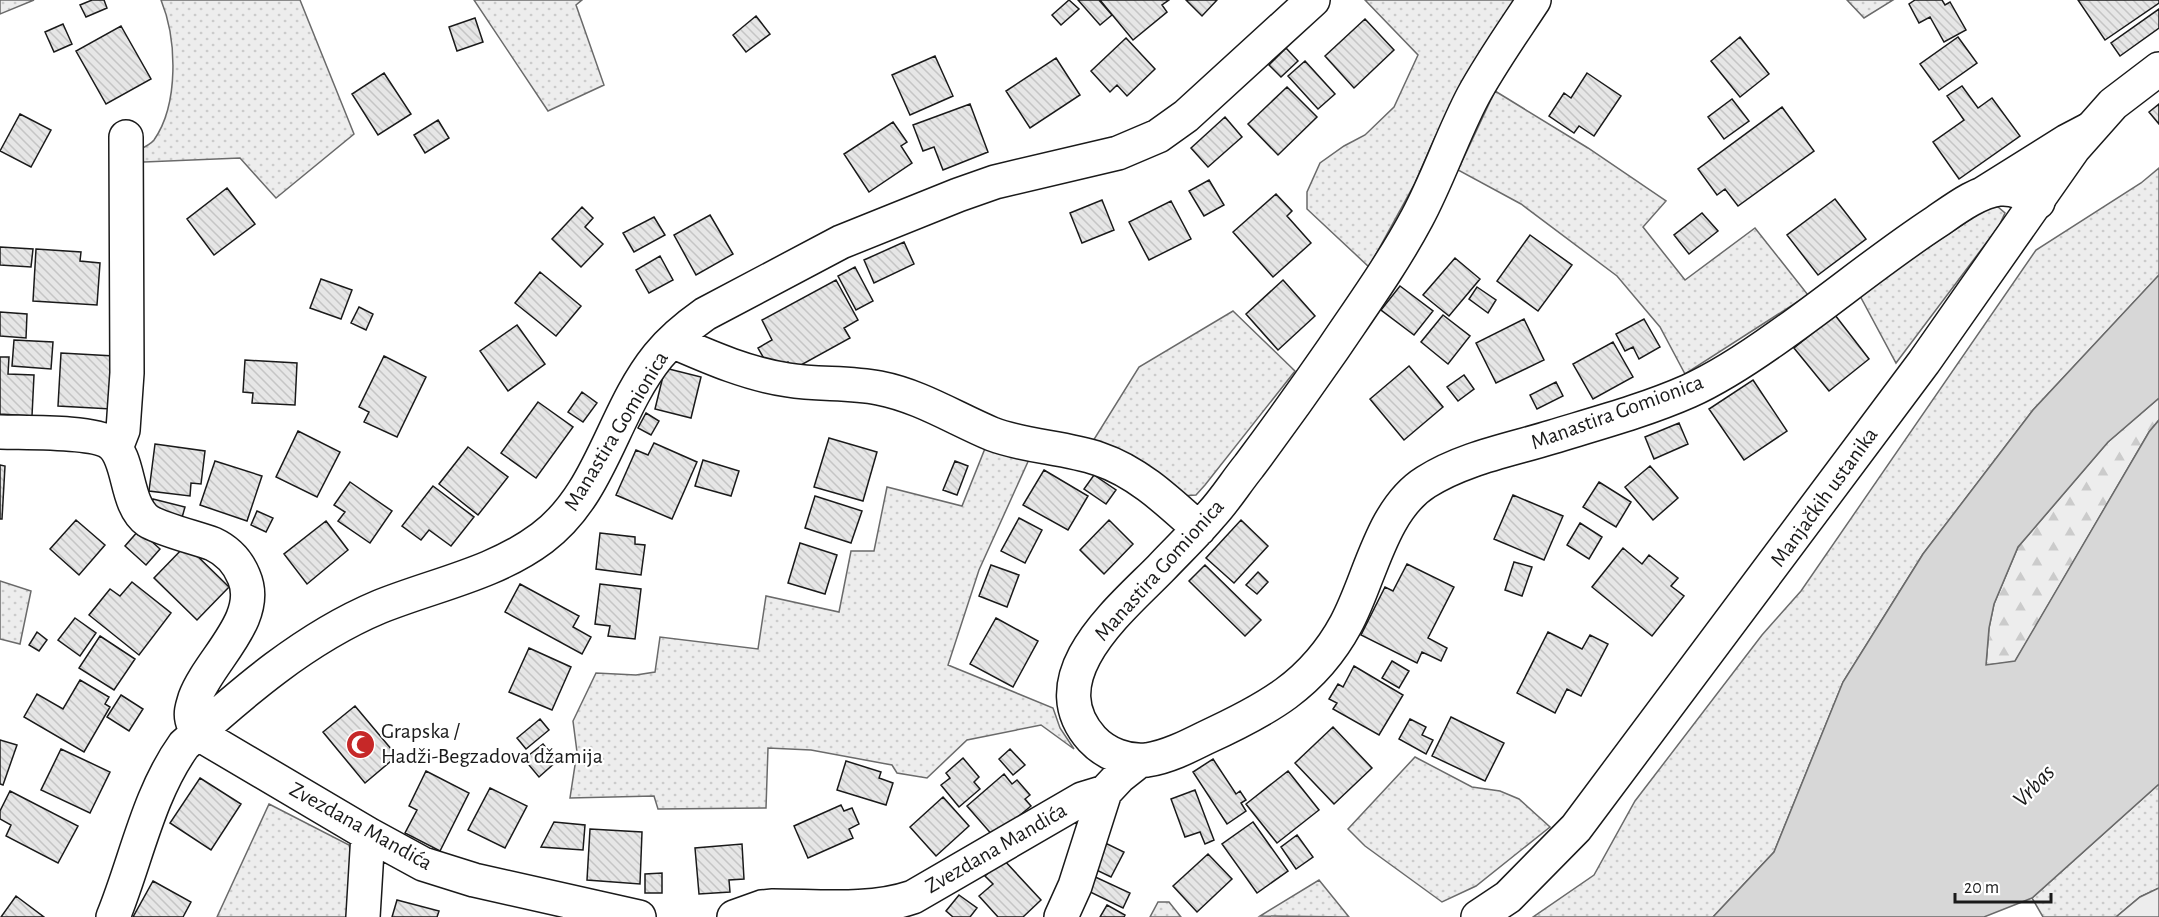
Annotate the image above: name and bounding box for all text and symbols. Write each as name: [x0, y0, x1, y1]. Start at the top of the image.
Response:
street label: Manastira Gomionica: [560, 347, 672, 515]
street label: Manastira Gomionica: [1528, 371, 1706, 453]
street label: Manjačkih ustanika: [1766, 423, 1882, 571]
street label: Manastira Gomionica: [1090, 495, 1228, 645]
place label: Grapska / Hadži-Begzadova džamija: [381, 720, 603, 767]
mosque icon: Grapska / Hadži-Begzadova džamija: [344, 728, 376, 760]
water label: Vrbas: [2009, 760, 2060, 812]
street label: Zvezdana Mandića: [286, 778, 436, 874]
street label: Zvezdana Mandića: [922, 799, 1070, 897]
scale bar: [1955, 866, 2051, 904]
text: 20 m: [1964, 879, 1999, 897]

